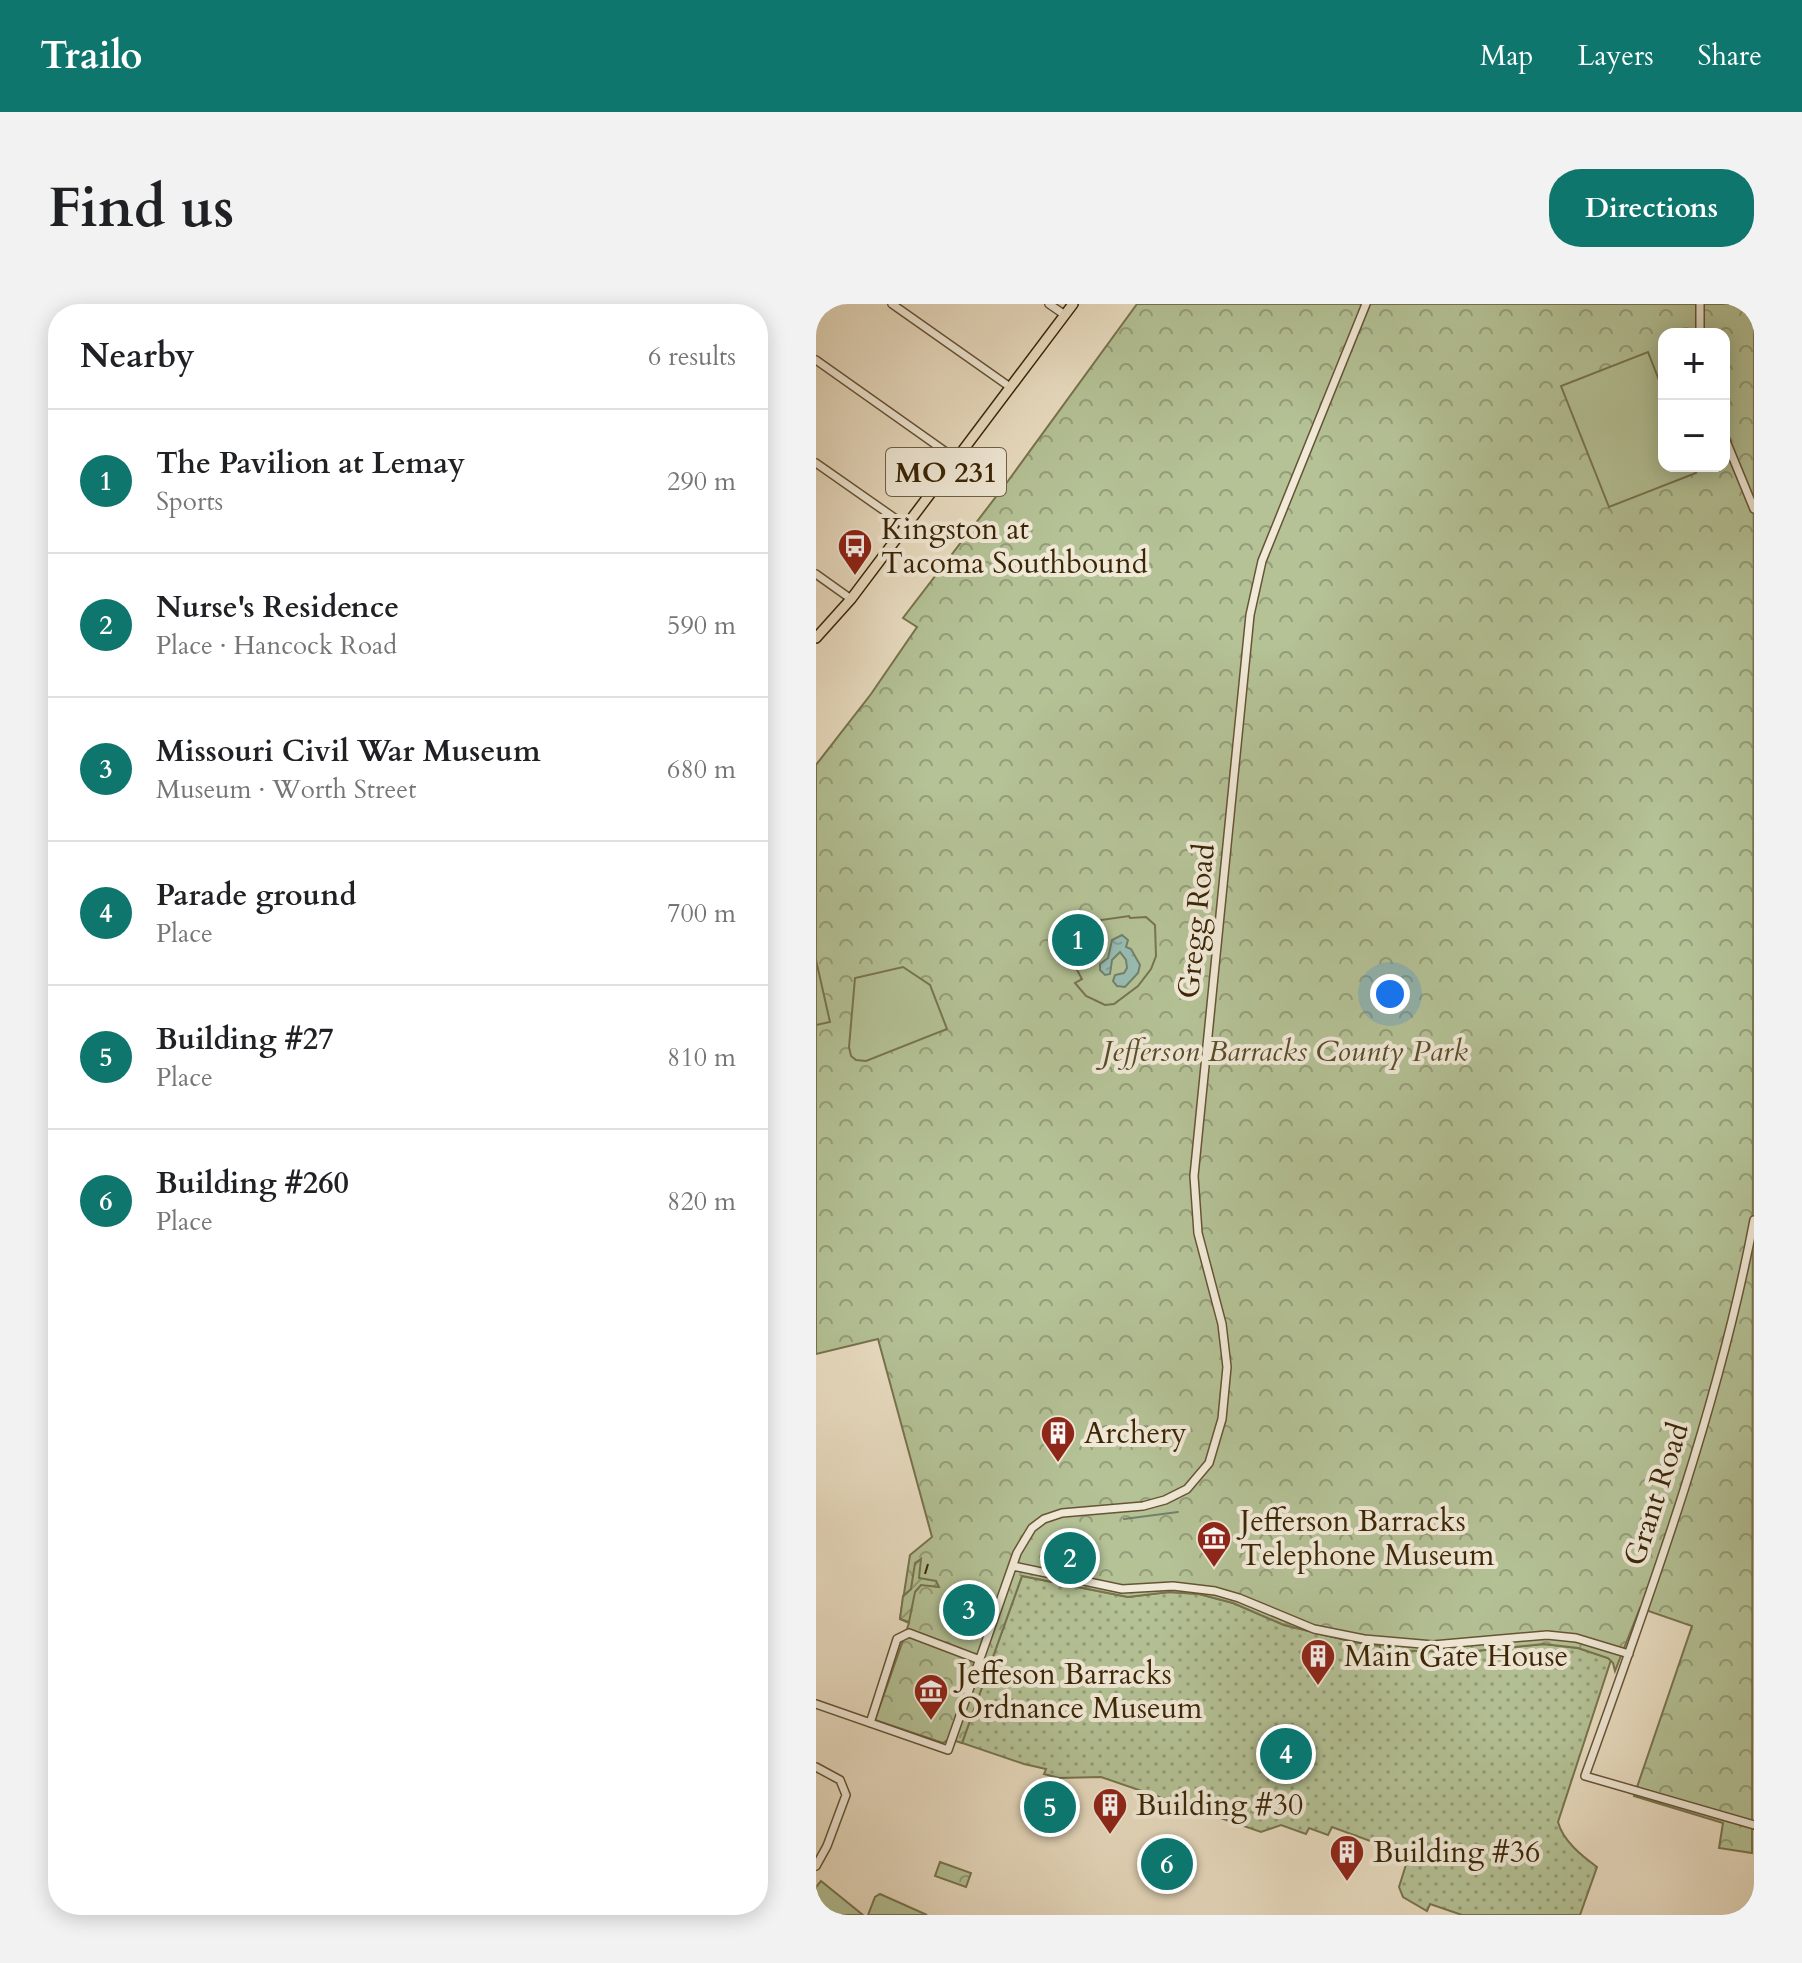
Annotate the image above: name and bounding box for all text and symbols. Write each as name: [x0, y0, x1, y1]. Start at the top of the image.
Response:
text: Trailo: [40, 30, 142, 82]
text: Map: [1480, 37, 1533, 75]
text: Layers: [1577, 37, 1654, 75]
text: Share: [1698, 37, 1762, 75]
button: Directions: [1549, 169, 1754, 247]
text: Find us: [48, 171, 234, 246]
map controls: [1658, 328, 1730, 472]
button: +: [1658, 328, 1730, 400]
text: Nearby: [80, 333, 195, 379]
text: 6 results: [648, 339, 736, 374]
button: −: [1658, 400, 1730, 472]
text: The Pavilion at Lemay: [156, 443, 465, 484]
road number: MO 231: [886, 448, 1006, 496]
text: 1: [99, 464, 113, 499]
text: 290 m: [667, 464, 736, 499]
text: Sports: [156, 484, 223, 519]
place label: Kingston at Tacoma Southbound: [881, 509, 1148, 584]
bus stop icon: Kingston at Tacoma Southbound: [836, 527, 874, 577]
text: Nurse's Residence: [156, 587, 399, 628]
text: 2: [99, 608, 113, 643]
text: 590 m: [667, 608, 736, 643]
text: Place · Hancock Road: [156, 628, 397, 663]
text: Missouri Civil War Museum: [156, 731, 541, 772]
text: 3: [99, 752, 113, 787]
text: 680 m: [667, 752, 736, 787]
text: Museum · Worth Street: [156, 772, 416, 807]
street label: Gregg Road: [1168, 841, 1225, 1001]
text: Parade ground: [156, 875, 357, 916]
text: 4: [99, 896, 113, 931]
text: 700 m: [667, 896, 736, 931]
pin: 1: [1052, 910, 1104, 970]
text: Place: [156, 916, 213, 951]
your location: [1370, 974, 1410, 1014]
text: Building #27: [156, 1019, 334, 1060]
park label: Jefferson Barracks County Park: [1095, 1031, 1468, 1072]
text: 5: [99, 1040, 113, 1075]
text: 810 m: [667, 1040, 736, 1075]
text: Place: [156, 1060, 213, 1095]
text: Building #260: [156, 1163, 349, 1204]
text: 6: [99, 1184, 113, 1219]
text: 820 m: [667, 1184, 736, 1219]
text: Place: [156, 1204, 213, 1239]
place label: Archery: [1084, 1413, 1187, 1454]
building icon: Archery: [1039, 1414, 1077, 1464]
street label: Grant Road: [1614, 1417, 1699, 1571]
place label: Jefferson Barracks Telephone Museum: [1236, 1501, 1495, 1576]
museum icon: Jefferson Barracks Telephone Museum: [1195, 1519, 1233, 1569]
pin: 2: [1044, 1528, 1096, 1588]
pin: 3: [943, 1580, 995, 1640]
place label: Main Gate House: [1344, 1636, 1568, 1677]
building icon: Main Gate House: [1299, 1637, 1337, 1687]
place label: Jeffeson Barracks Ordnance Museum: [953, 1654, 1203, 1729]
museum icon: Jeffeson Barracks Ordnance Museum: [912, 1672, 950, 1722]
pin: 4: [1260, 1724, 1312, 1784]
pin: 5: [1024, 1777, 1076, 1837]
place label: Building #30: [1136, 1785, 1303, 1826]
building icon: Building #30: [1091, 1786, 1129, 1836]
place label: Building #36: [1373, 1832, 1540, 1873]
building icon: Building #36: [1328, 1833, 1366, 1883]
pin: 6: [1141, 1834, 1193, 1894]

